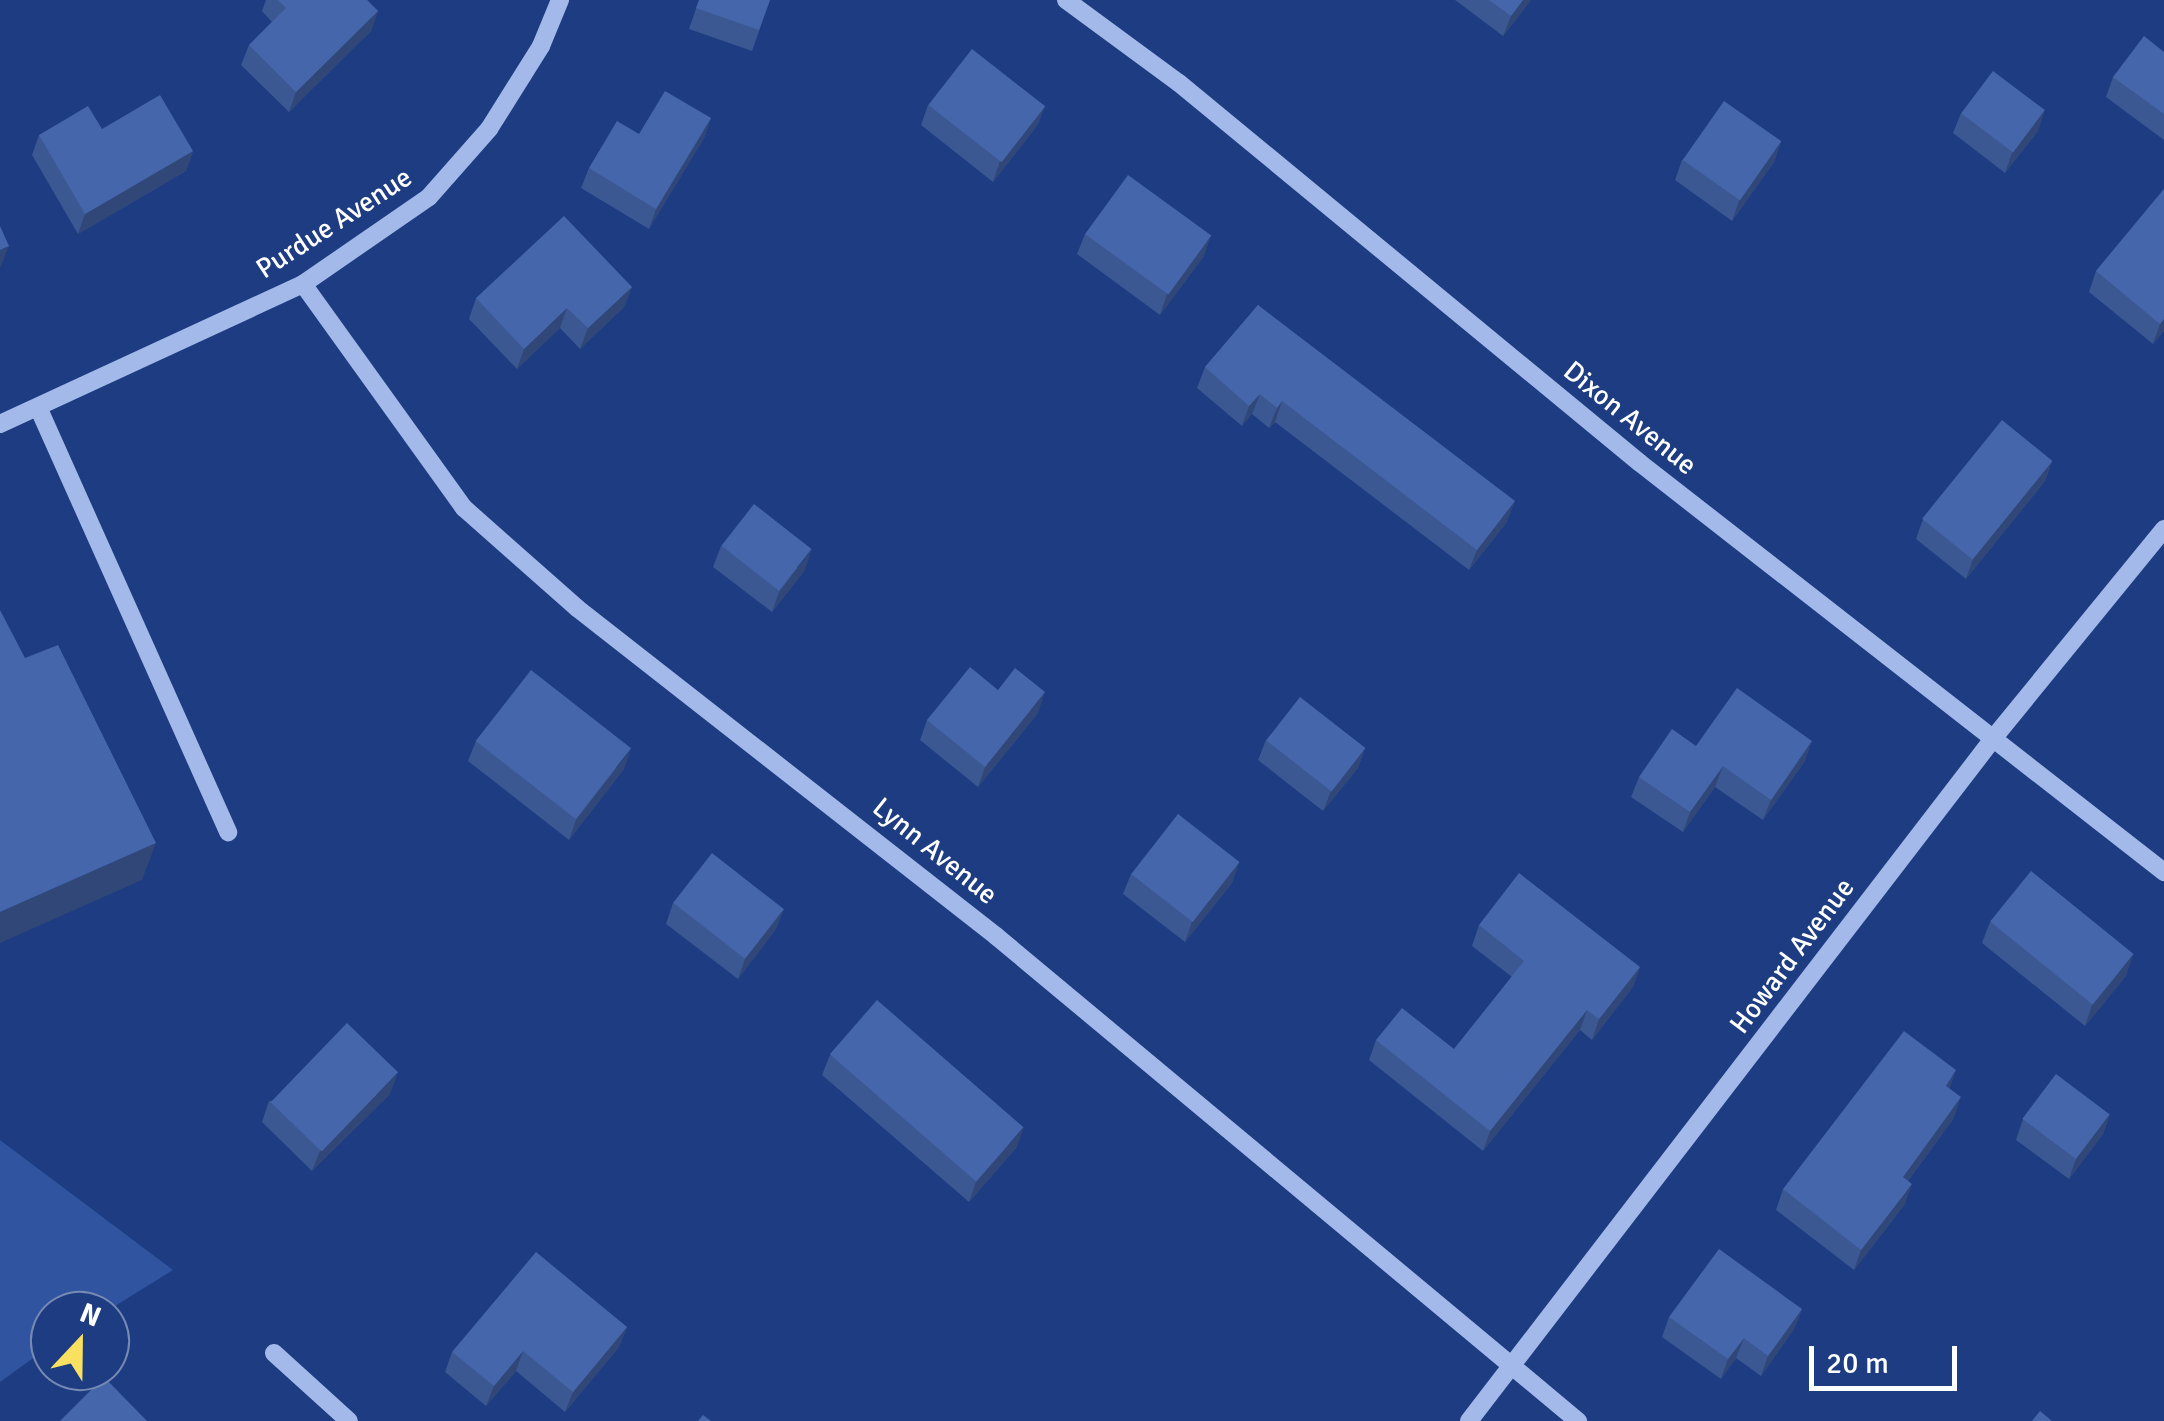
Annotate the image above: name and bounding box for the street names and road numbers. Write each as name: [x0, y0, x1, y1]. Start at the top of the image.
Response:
street label: Purdue Avenue: [250, 160, 418, 286]
street label: Dixon Avenue: [1557, 354, 1703, 482]
street label: Lynn Avenue: [866, 791, 1004, 911]
street label: Howard Avenue: [1723, 872, 1861, 1040]

